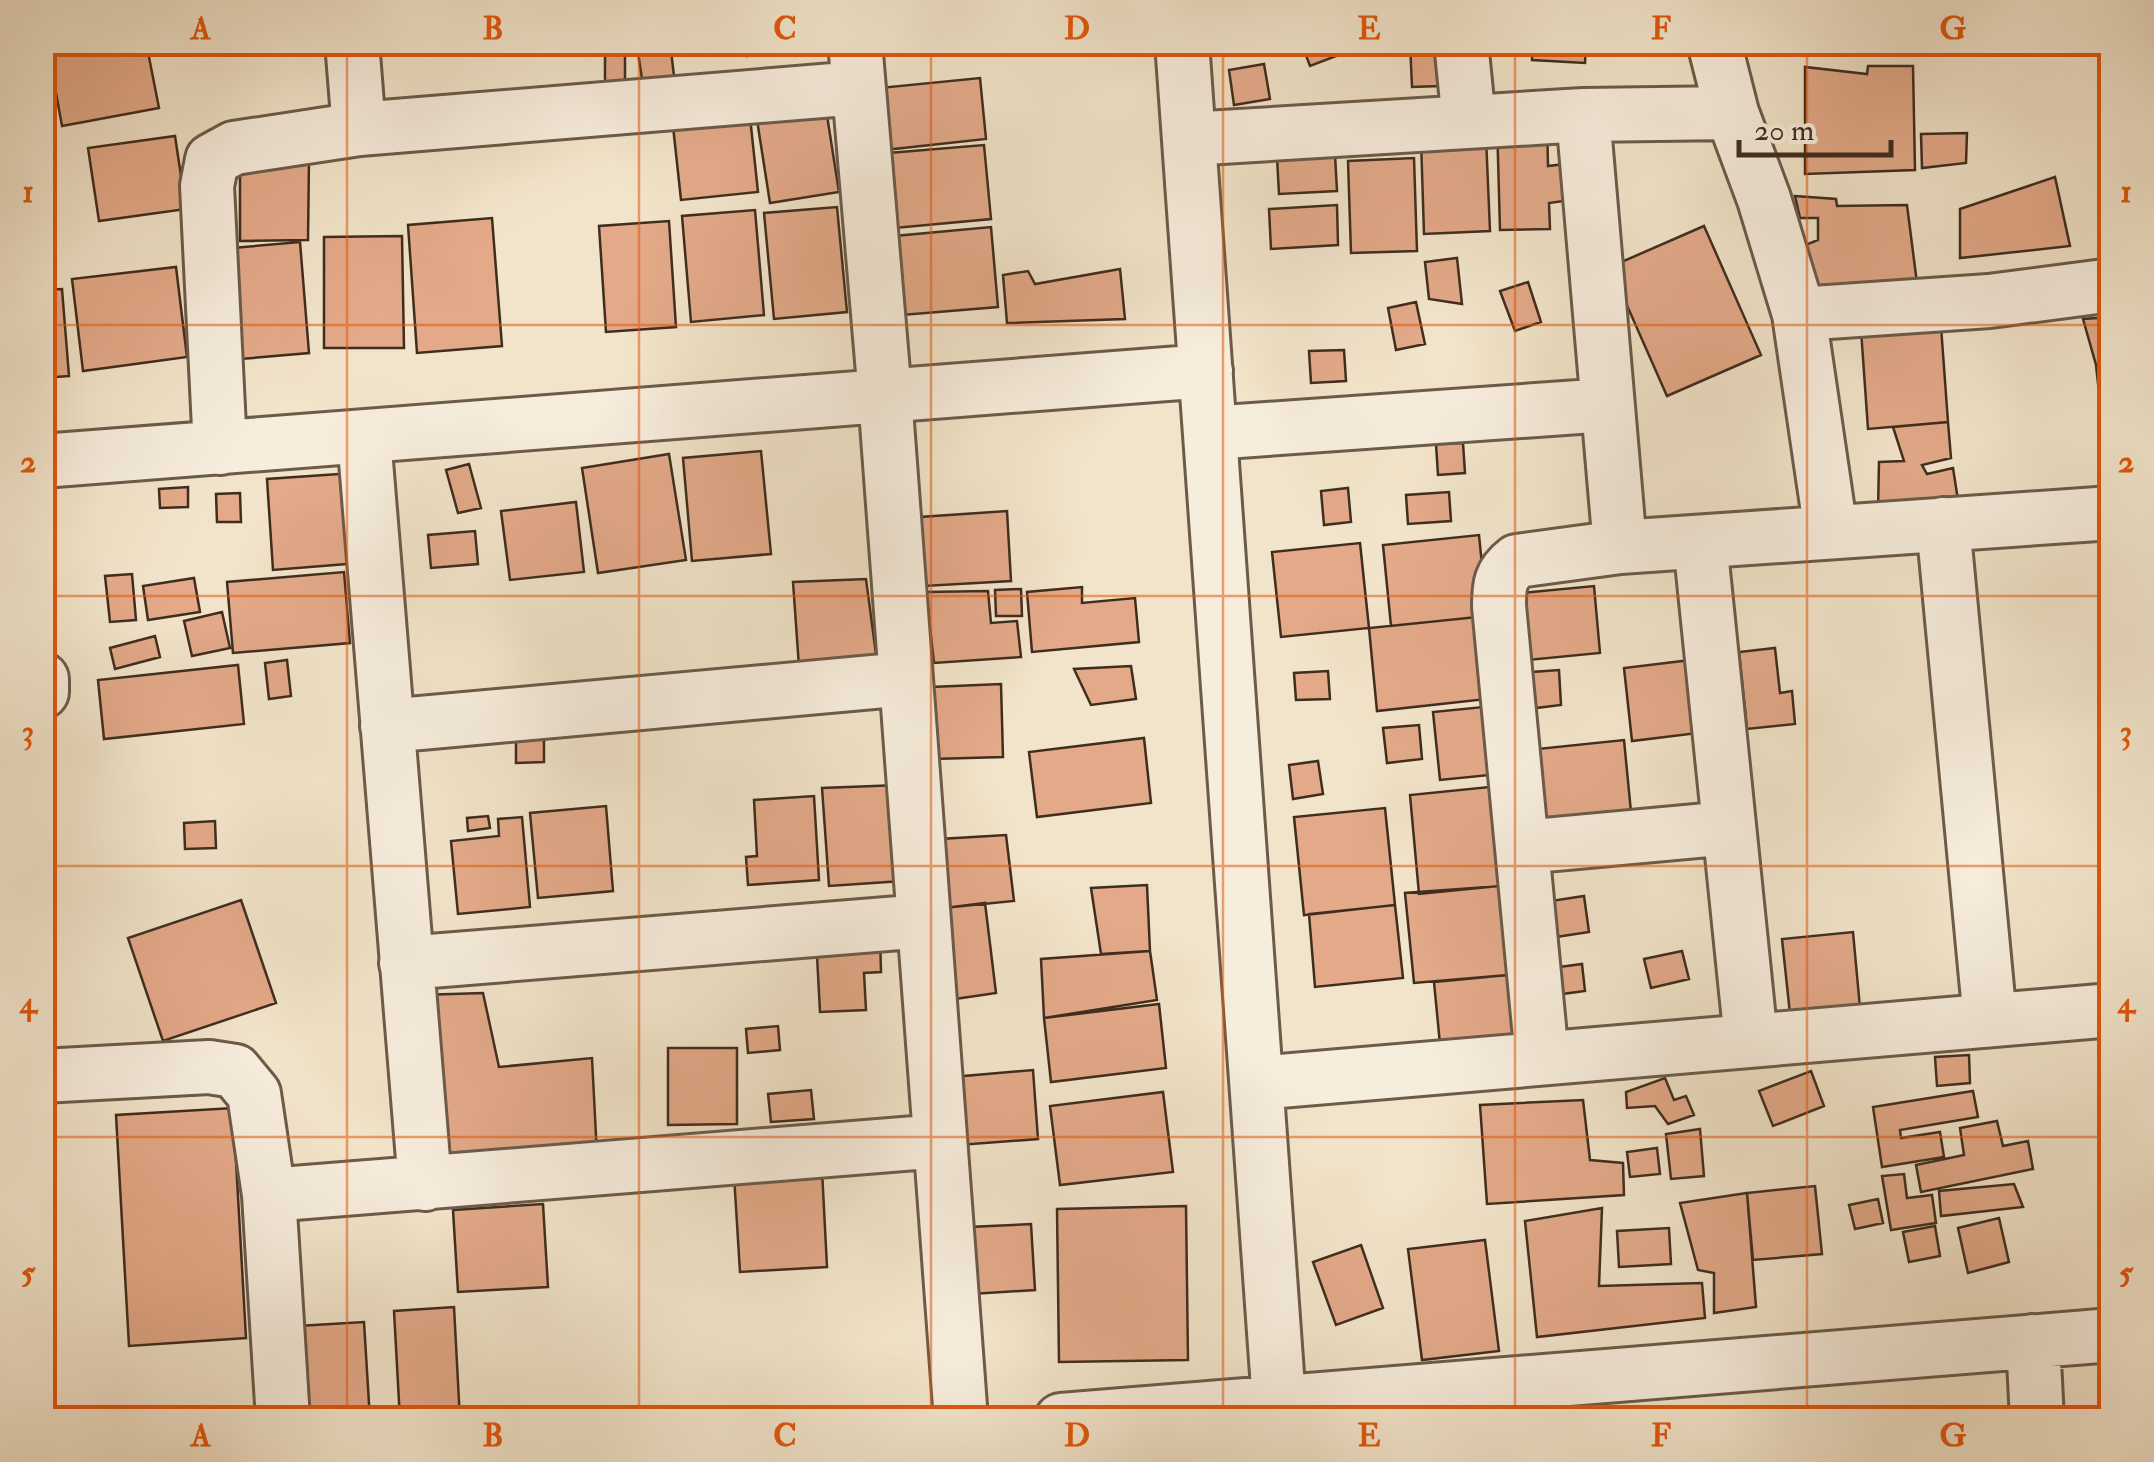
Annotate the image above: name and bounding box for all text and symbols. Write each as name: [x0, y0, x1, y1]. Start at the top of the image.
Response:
text: A: [189, 9, 212, 49]
text: B: [483, 9, 503, 49]
text: C: [773, 9, 797, 49]
text: D: [1064, 9, 1090, 49]
text: E: [1357, 9, 1381, 49]
text: F: [1651, 9, 1671, 49]
text: G: [1940, 9, 1967, 49]
scale bar: [1739, 95, 1892, 157]
text: 20 m: [1754, 112, 1814, 149]
text: 1: [22, 172, 34, 212]
text: 1: [2120, 172, 2132, 212]
text: 2: [20, 442, 36, 482]
text: 2: [2118, 442, 2134, 482]
text: 3: [22, 712, 34, 752]
text: 3: [2120, 712, 2132, 752]
text: 4: [18, 983, 38, 1023]
text: 4: [2116, 983, 2136, 1023]
text: 5: [21, 1253, 36, 1293]
text: 5: [2119, 1253, 2134, 1293]
text: A: [189, 1416, 212, 1456]
text: B: [483, 1416, 503, 1456]
text: C: [773, 1416, 797, 1456]
text: D: [1064, 1416, 1090, 1456]
text: E: [1357, 1416, 1381, 1456]
text: F: [1651, 1416, 1671, 1456]
text: G: [1940, 1416, 1967, 1456]

